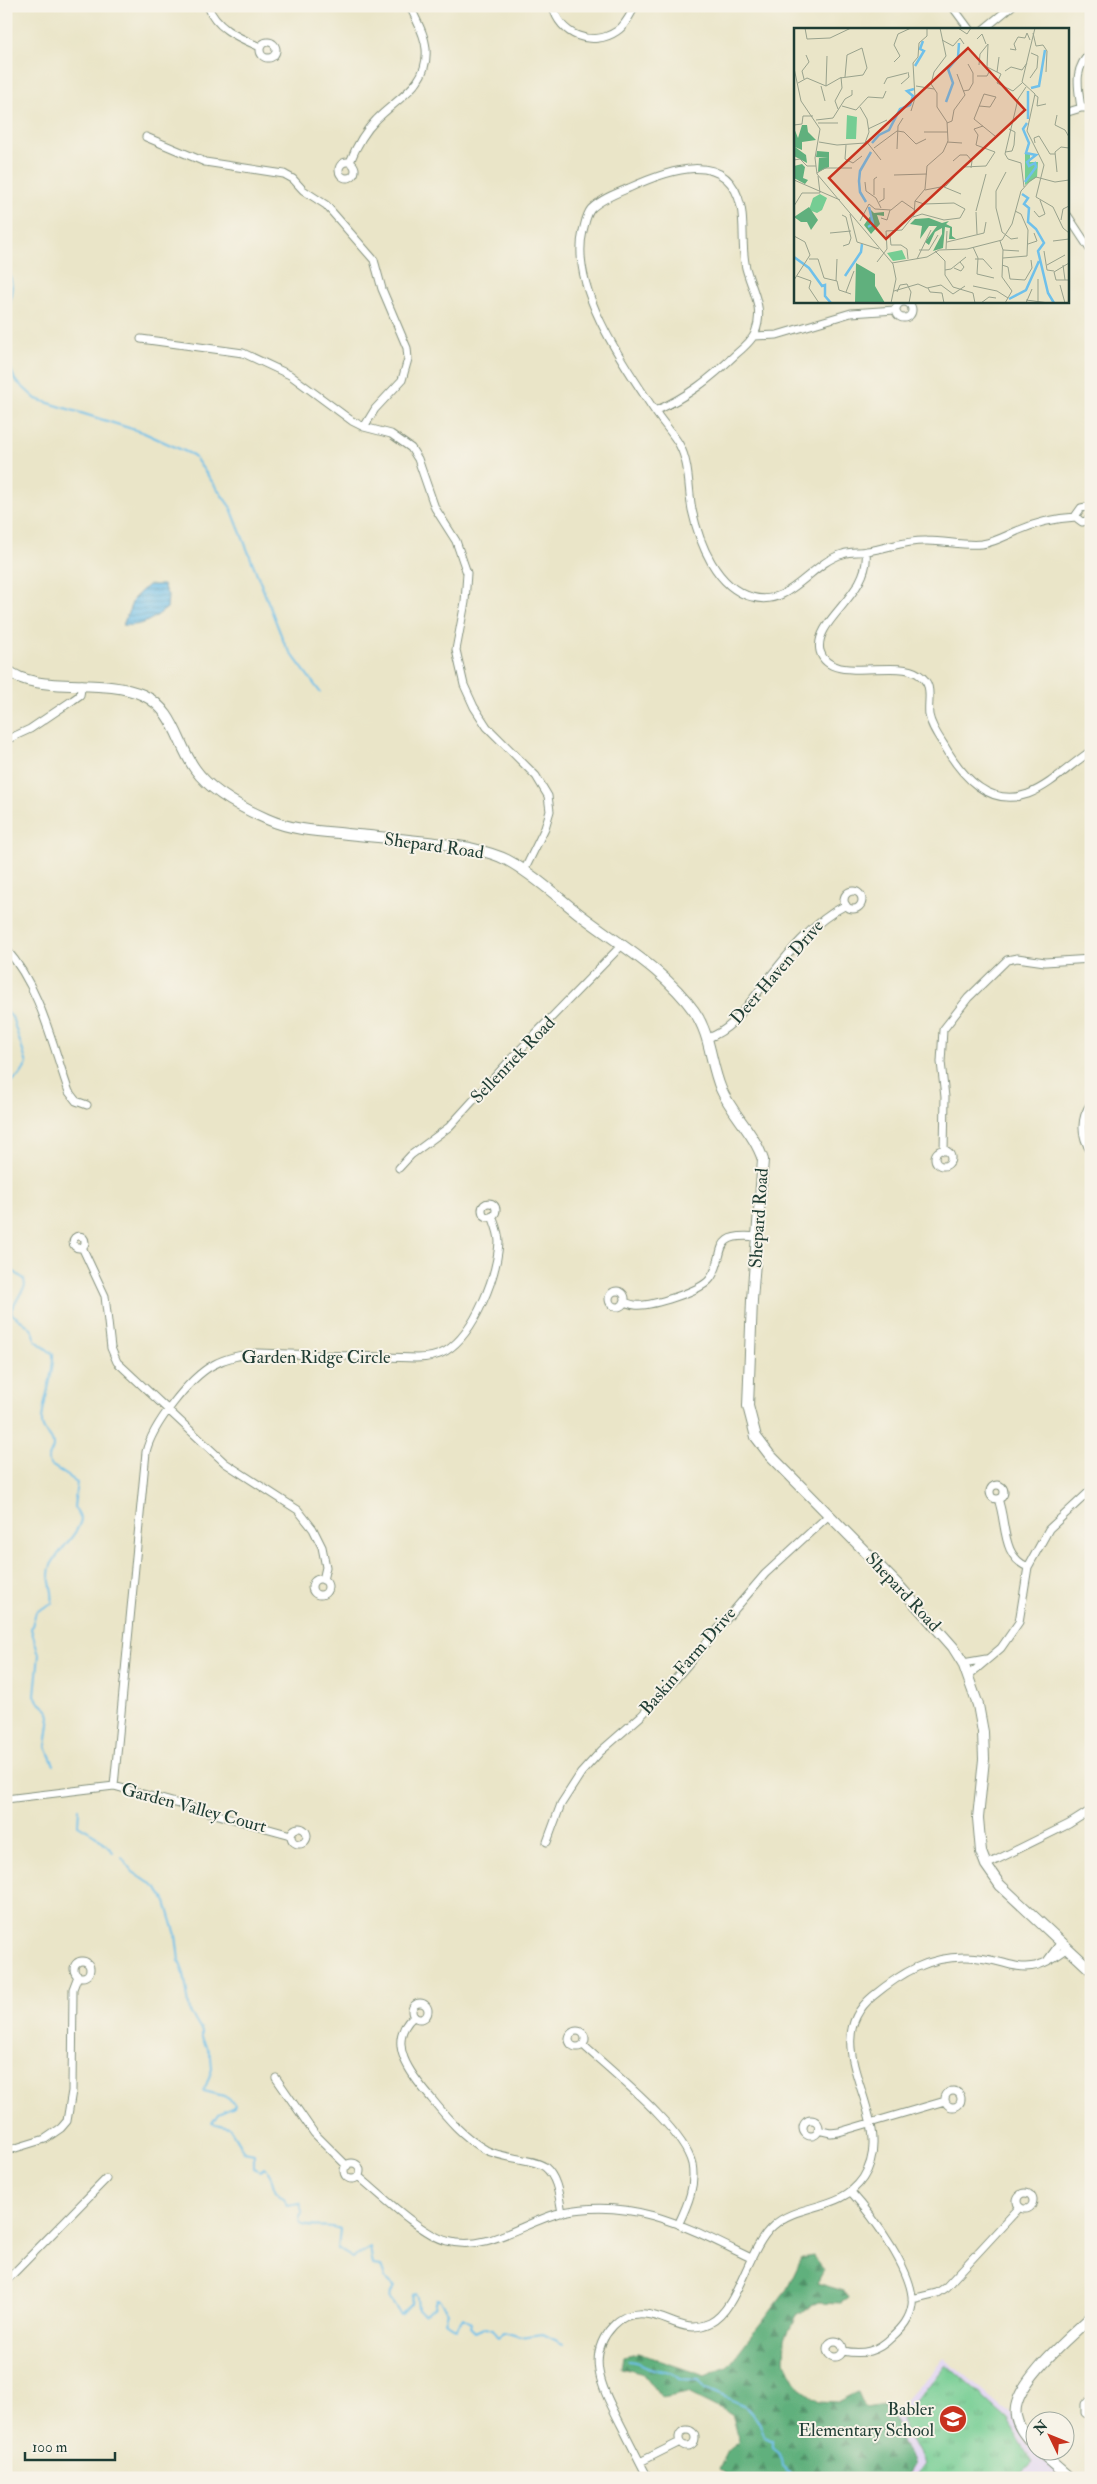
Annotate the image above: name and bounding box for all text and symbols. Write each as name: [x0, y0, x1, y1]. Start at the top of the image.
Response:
inset map: [794, 28, 1070, 302]
street label: Shepard Road: [383, 828, 485, 864]
street label: Deer Haven Drive: [725, 914, 829, 1029]
street label: Sellenriek Road: [466, 1011, 560, 1108]
street label: Shepard Road: [744, 1167, 774, 1269]
street label: Garden Ridge Circle: [242, 1346, 391, 1369]
street label: Shepard Road: [860, 1547, 946, 1637]
street label: Baskin Farm Drive: [635, 1602, 742, 1720]
street label: Garden Valley Court: [119, 1778, 269, 1838]
place label: Babler Elementary School: [798, 2398, 934, 2442]
school or university icon: Babler Elementary School: [938, 2404, 968, 2434]
north arrow: [1024, 2412, 1074, 2462]
text: N: [1030, 2417, 1052, 2439]
scale bar: [25, 2429, 115, 2461]
text: 100 m: [32, 2438, 68, 2457]

